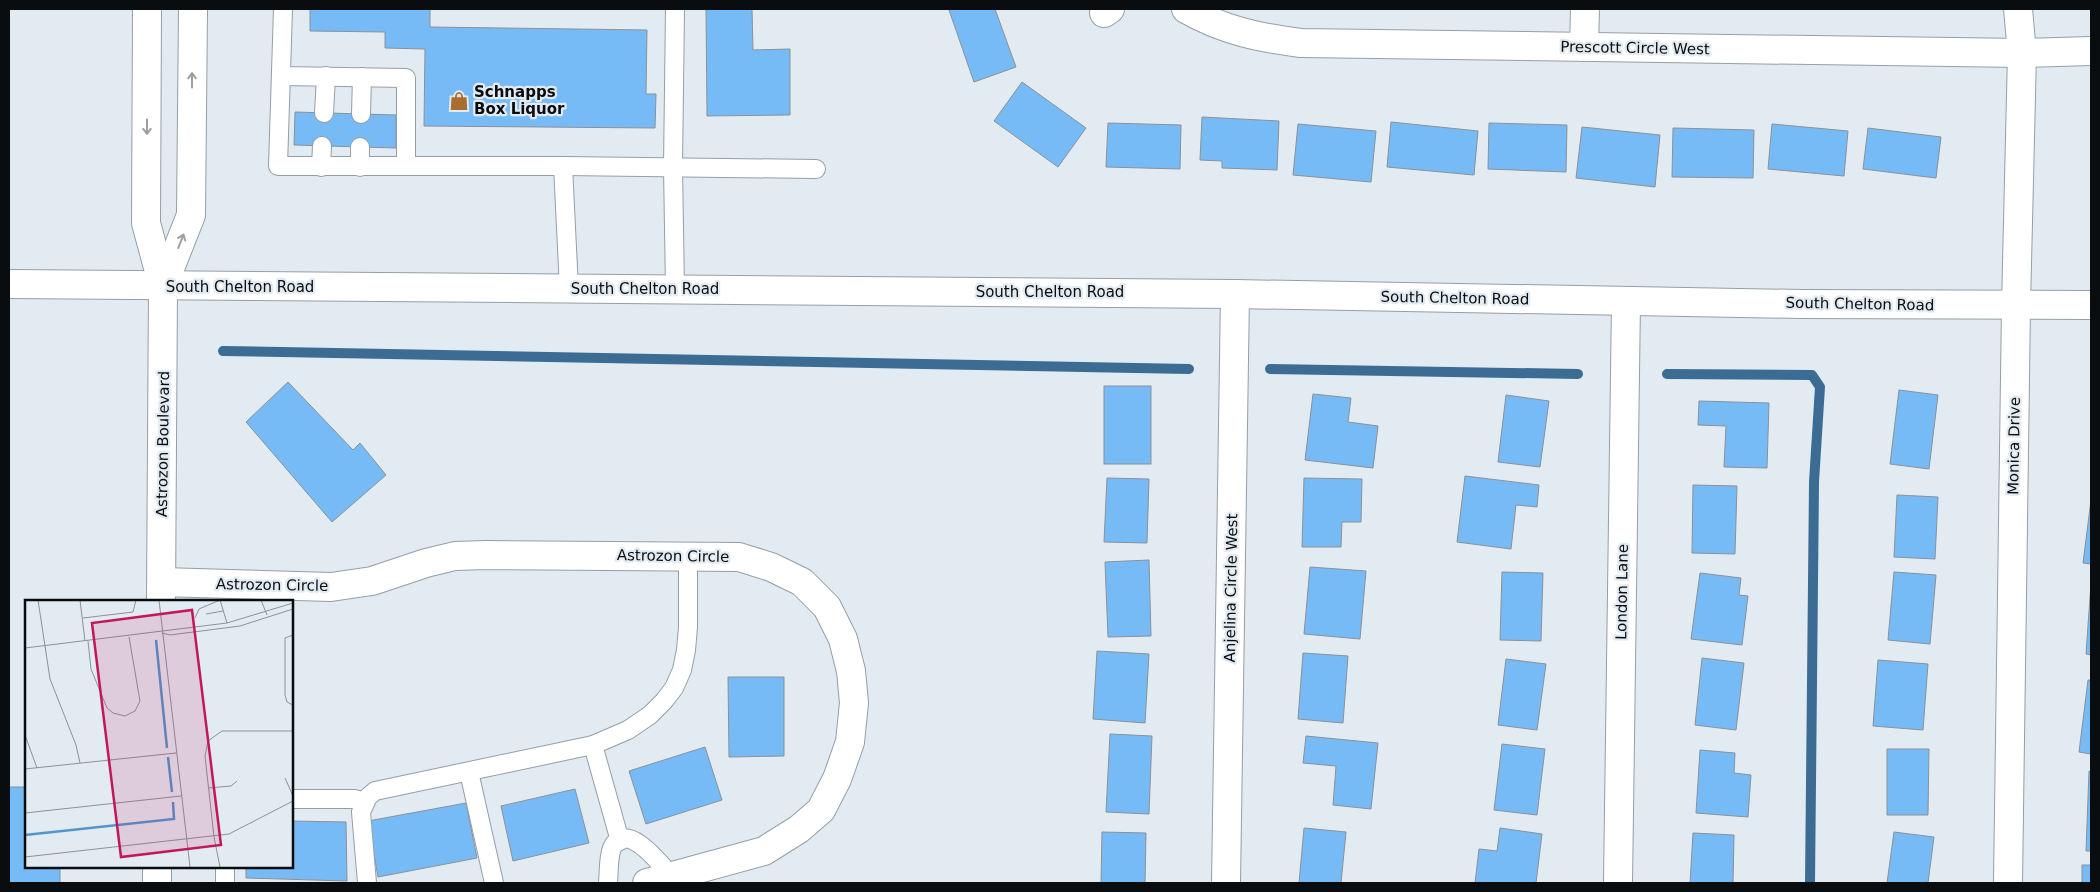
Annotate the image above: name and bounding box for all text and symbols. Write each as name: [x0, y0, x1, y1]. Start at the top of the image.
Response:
street label: Prescott Circle West: [1560, 38, 1710, 58]
one-way arrow: [187, 73, 197, 89]
place label: Schnapps Box Liquor: [474, 83, 565, 118]
shop icon: Schnapps Box Liquor: [448, 90, 470, 112]
one-way arrow: [142, 119, 152, 135]
one-way arrow: [177, 234, 186, 249]
street label: South Chelton Road: [166, 278, 314, 296]
street label: South Chelton Road: [571, 280, 719, 298]
street label: South Chelton Road: [976, 283, 1124, 301]
street label: South Chelton Road: [1380, 288, 1530, 308]
street label: South Chelton Road: [1785, 294, 1935, 314]
street label: Astrozon Boulevard: [153, 371, 173, 517]
street label: Monica Drive: [2004, 397, 2024, 495]
street label: Anjelina Circle West: [1221, 513, 1241, 663]
street label: London Lane: [1612, 544, 1632, 640]
street label: Astrozon Circle: [617, 546, 729, 566]
street label: Astrozon Circle: [216, 575, 328, 595]
inset map: [25, 600, 292, 867]

